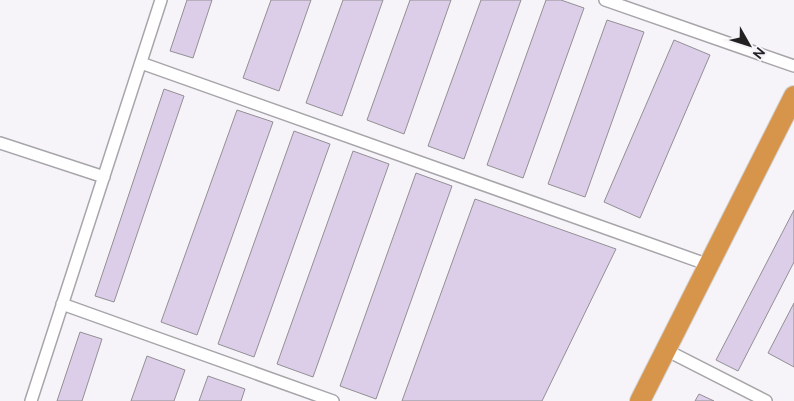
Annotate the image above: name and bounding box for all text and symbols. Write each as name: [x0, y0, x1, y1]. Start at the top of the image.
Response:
north arrow: [724, 20, 774, 70]
text: N: [750, 44, 769, 62]

